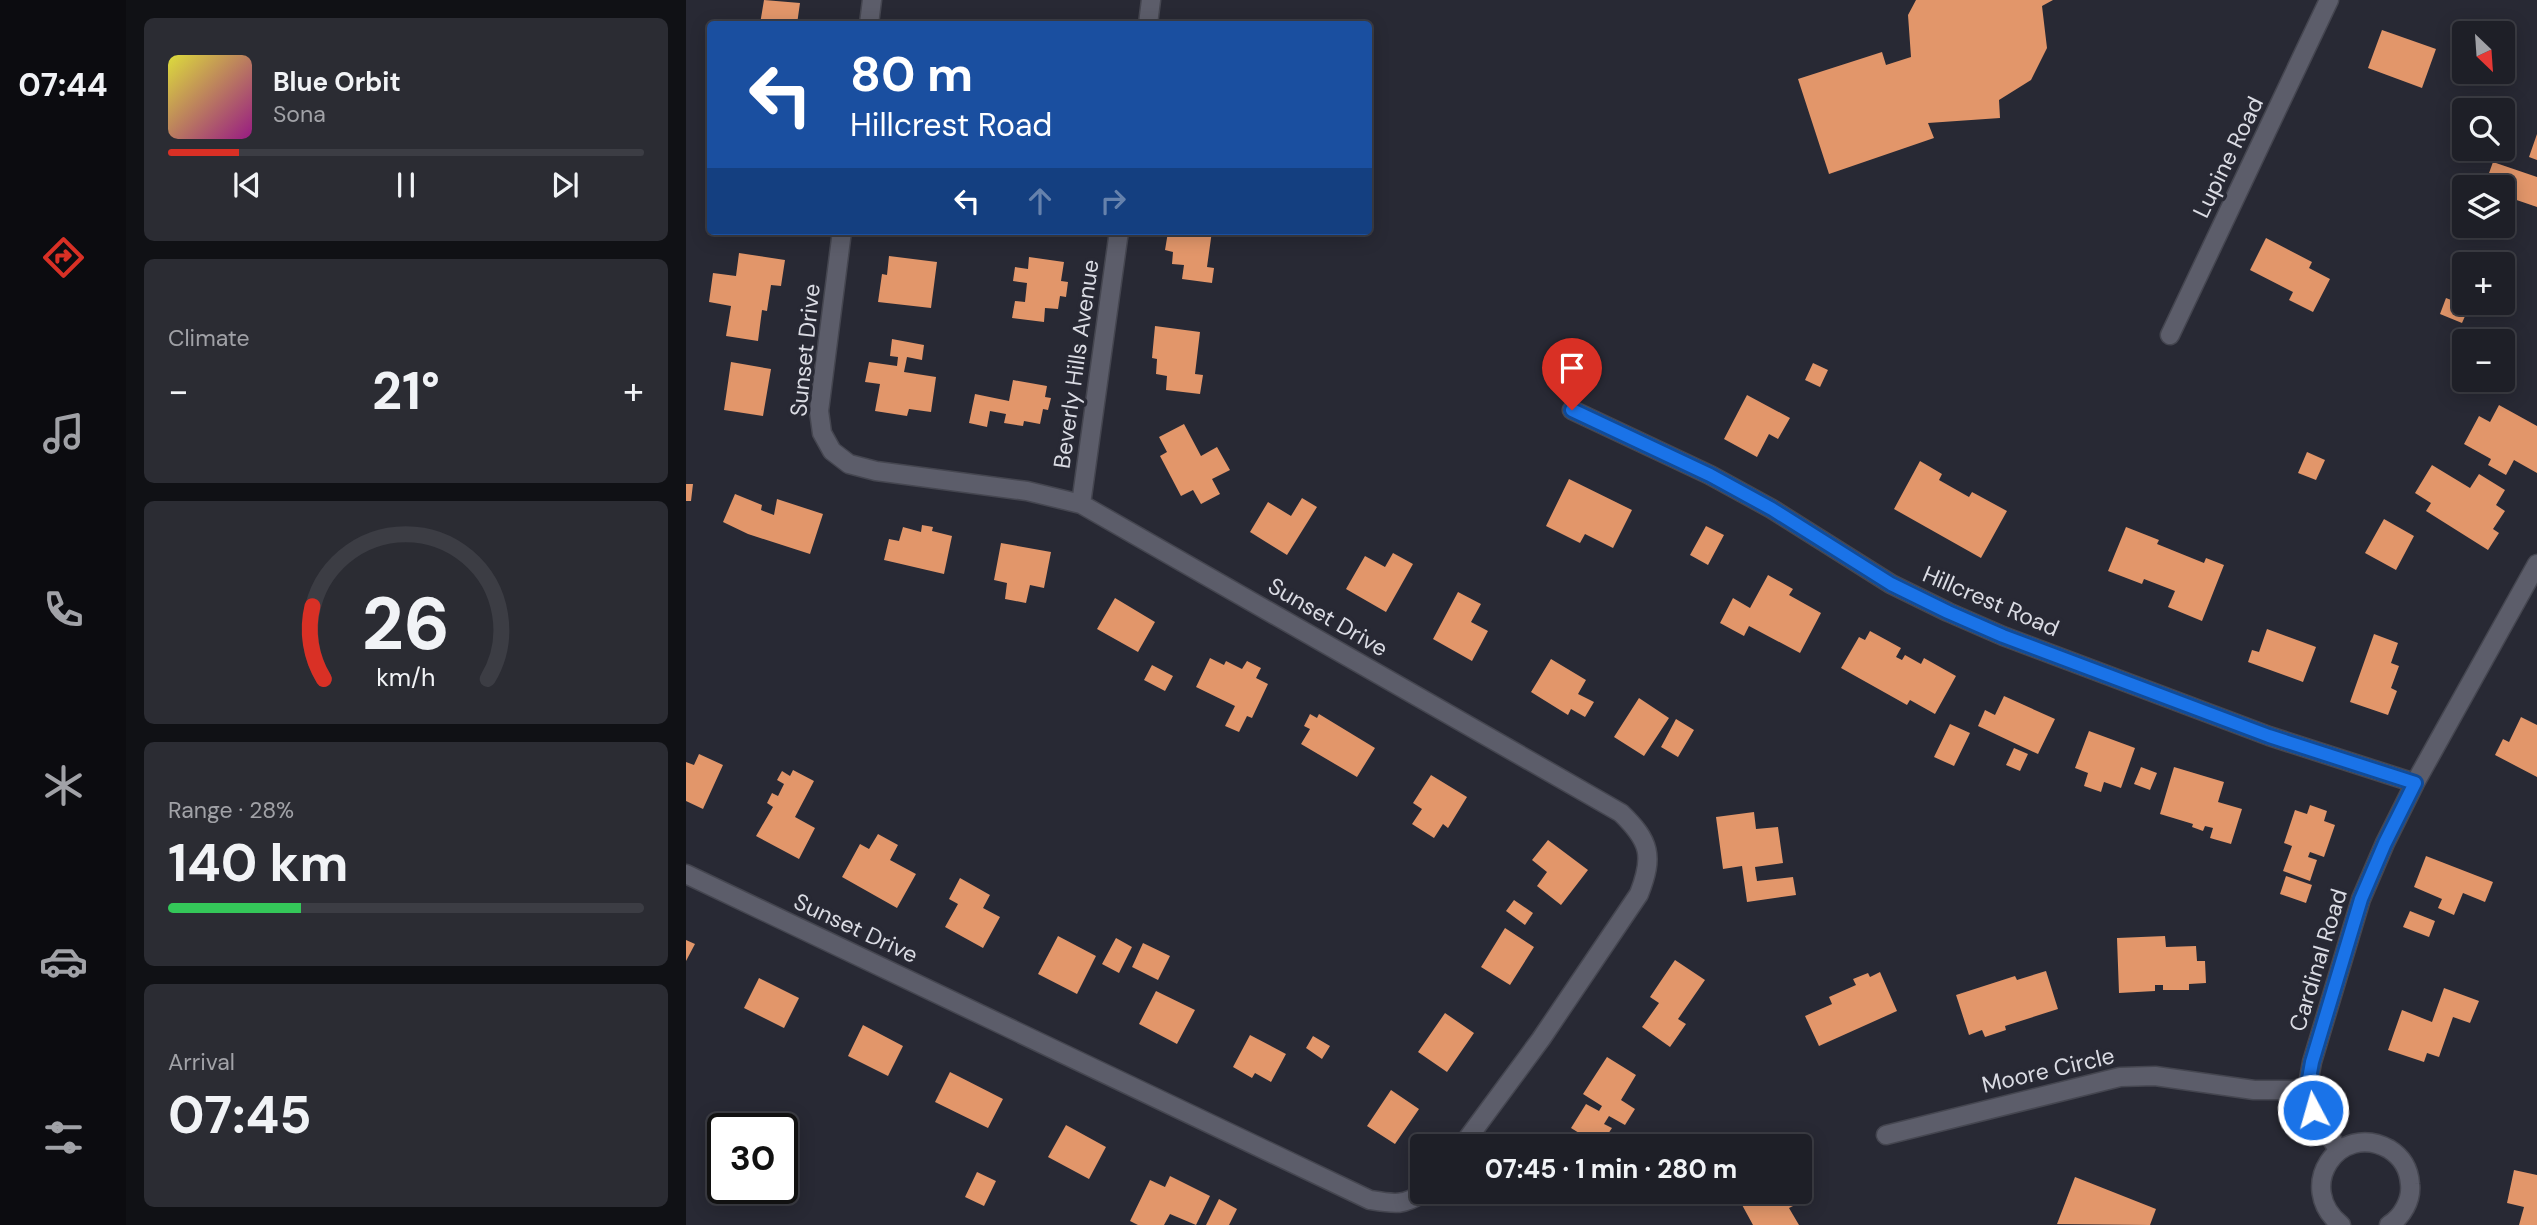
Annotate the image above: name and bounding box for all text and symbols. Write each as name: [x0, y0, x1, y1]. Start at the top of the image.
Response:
north arrow: [2452, 21, 2515, 84]
map controls: [2452, 21, 2515, 392]
text: 80 m: [850, 42, 973, 106]
icon: left: [735, 49, 826, 140]
text: 07:44: [18, 64, 108, 106]
text: Blue Orbit: [273, 65, 401, 99]
street label: Lupine Road: [2186, 91, 2270, 223]
button: search: [2452, 98, 2515, 161]
text: Sona: [273, 99, 326, 129]
text: Hillcrest Road: [850, 104, 1052, 146]
icon: previous: [228, 166, 266, 204]
icon: pause: [387, 166, 425, 204]
icon: next: [546, 166, 584, 204]
button: layers: [2452, 175, 2515, 238]
icon: left: [948, 182, 986, 220]
icon: ahead: [1021, 182, 1059, 220]
icon: right: [1094, 182, 1132, 220]
icon: directions: [39, 233, 88, 282]
button: +: [2452, 252, 2515, 315]
street label: Beverly Hills Avenue: [1046, 257, 1106, 471]
street label: Sunset Drive: [783, 282, 827, 418]
text: Climate: [168, 323, 250, 353]
button: −: [2452, 329, 2515, 392]
pin: [1542, 338, 1602, 410]
icon: arrive: [1553, 349, 1591, 387]
text: 21°: [372, 357, 440, 425]
text: −: [168, 366, 189, 416]
text: +: [623, 366, 644, 416]
icon: music: [39, 409, 88, 458]
street label: Hillcrest Road: [1918, 559, 2064, 643]
street label: Sunset Drive: [1263, 571, 1393, 663]
text: 26: [362, 577, 450, 672]
icon: phone: [39, 585, 88, 634]
text: km/h: [376, 660, 436, 693]
icon: climate: [39, 761, 88, 810]
text: Range · 28%: [168, 795, 294, 825]
text: 140 km: [168, 829, 349, 897]
street label: Cardinal Road: [2282, 885, 2354, 1035]
street label: Sunset Drive: [789, 886, 923, 970]
icon: car: [39, 937, 88, 986]
street label: Moore Circle: [1979, 1040, 2117, 1100]
text: Arrival: [168, 1047, 235, 1077]
position arrow: [2276, 1073, 2350, 1147]
text: 07:45: [168, 1081, 312, 1149]
icon: filters: [39, 1113, 88, 1162]
speed limit sign: 30: [707, 1113, 798, 1204]
text: 07:45 · 1 min · 280 m: [1485, 1152, 1737, 1186]

